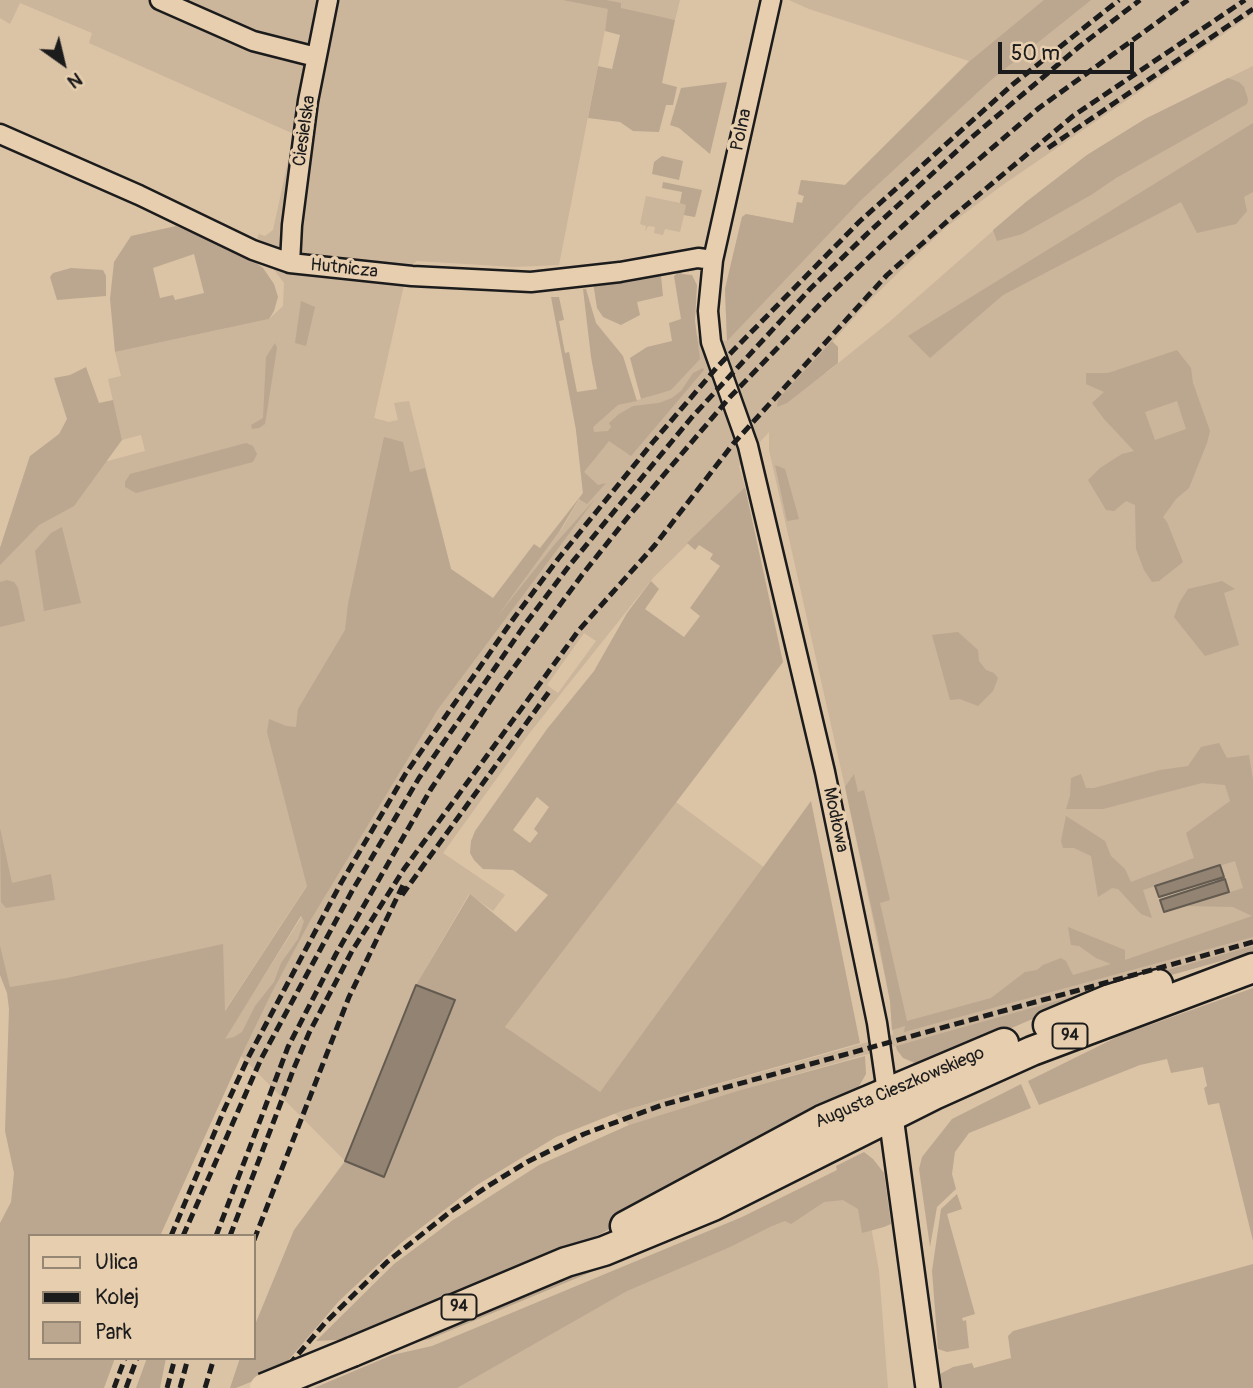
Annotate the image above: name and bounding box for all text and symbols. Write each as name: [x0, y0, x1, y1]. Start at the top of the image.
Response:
north arrow: [28, 28, 98, 98]
scale bar: [1001, 28, 1138, 72]
text: 50 m: [1011, 40, 1060, 67]
text: N: [63, 67, 87, 94]
street label: Ciesielska: [289, 94, 321, 168]
street label: Polna: [727, 107, 757, 153]
street label: Hutnicza: [309, 255, 379, 283]
street label: Modłowa: [818, 786, 852, 854]
road number: 94: [1052, 1024, 1088, 1048]
street label: Augusta Cieszkowskiego: [812, 1043, 988, 1133]
legend: [28, 1234, 256, 1360]
text: Ulica: [95, 1249, 138, 1276]
text: Kolej: [95, 1284, 139, 1311]
road number: 94: [442, 1294, 476, 1320]
text: Park: [95, 1319, 132, 1346]

